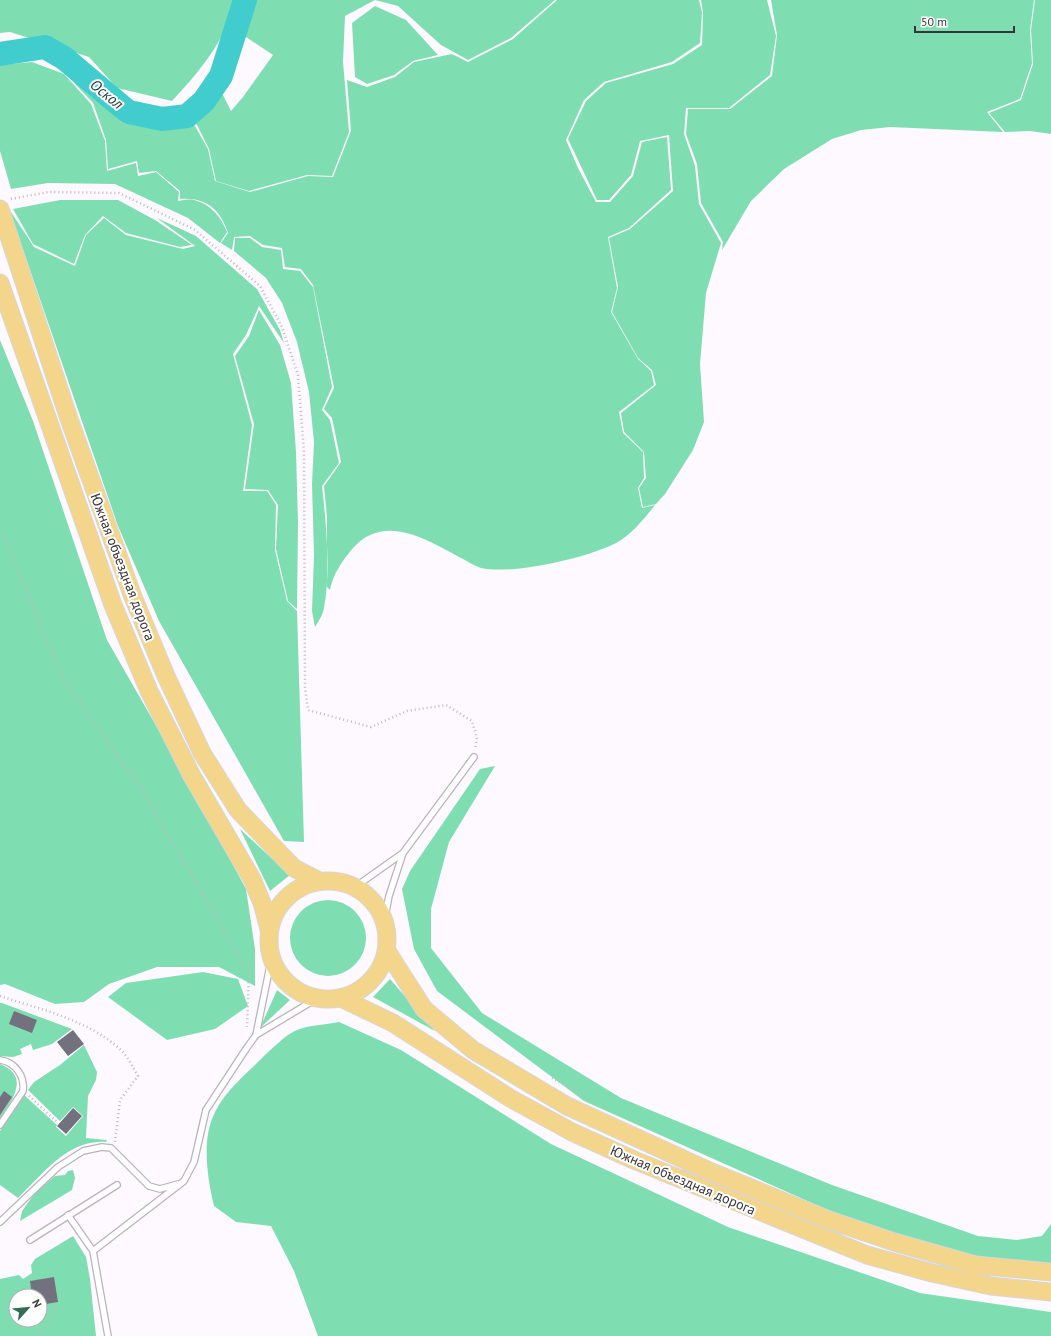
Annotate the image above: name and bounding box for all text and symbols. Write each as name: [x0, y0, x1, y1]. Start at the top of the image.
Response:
scale bar: [915, 8, 1014, 34]
text: 50 m: [921, 14, 947, 29]
water label: Оскол: [87, 75, 128, 114]
street label: Южная объездная дорога: [87, 491, 159, 643]
street label: Южная объездная дорога: [608, 1141, 758, 1219]
north arrow: [8, 1288, 48, 1328]
text: N: [29, 1297, 45, 1310]

